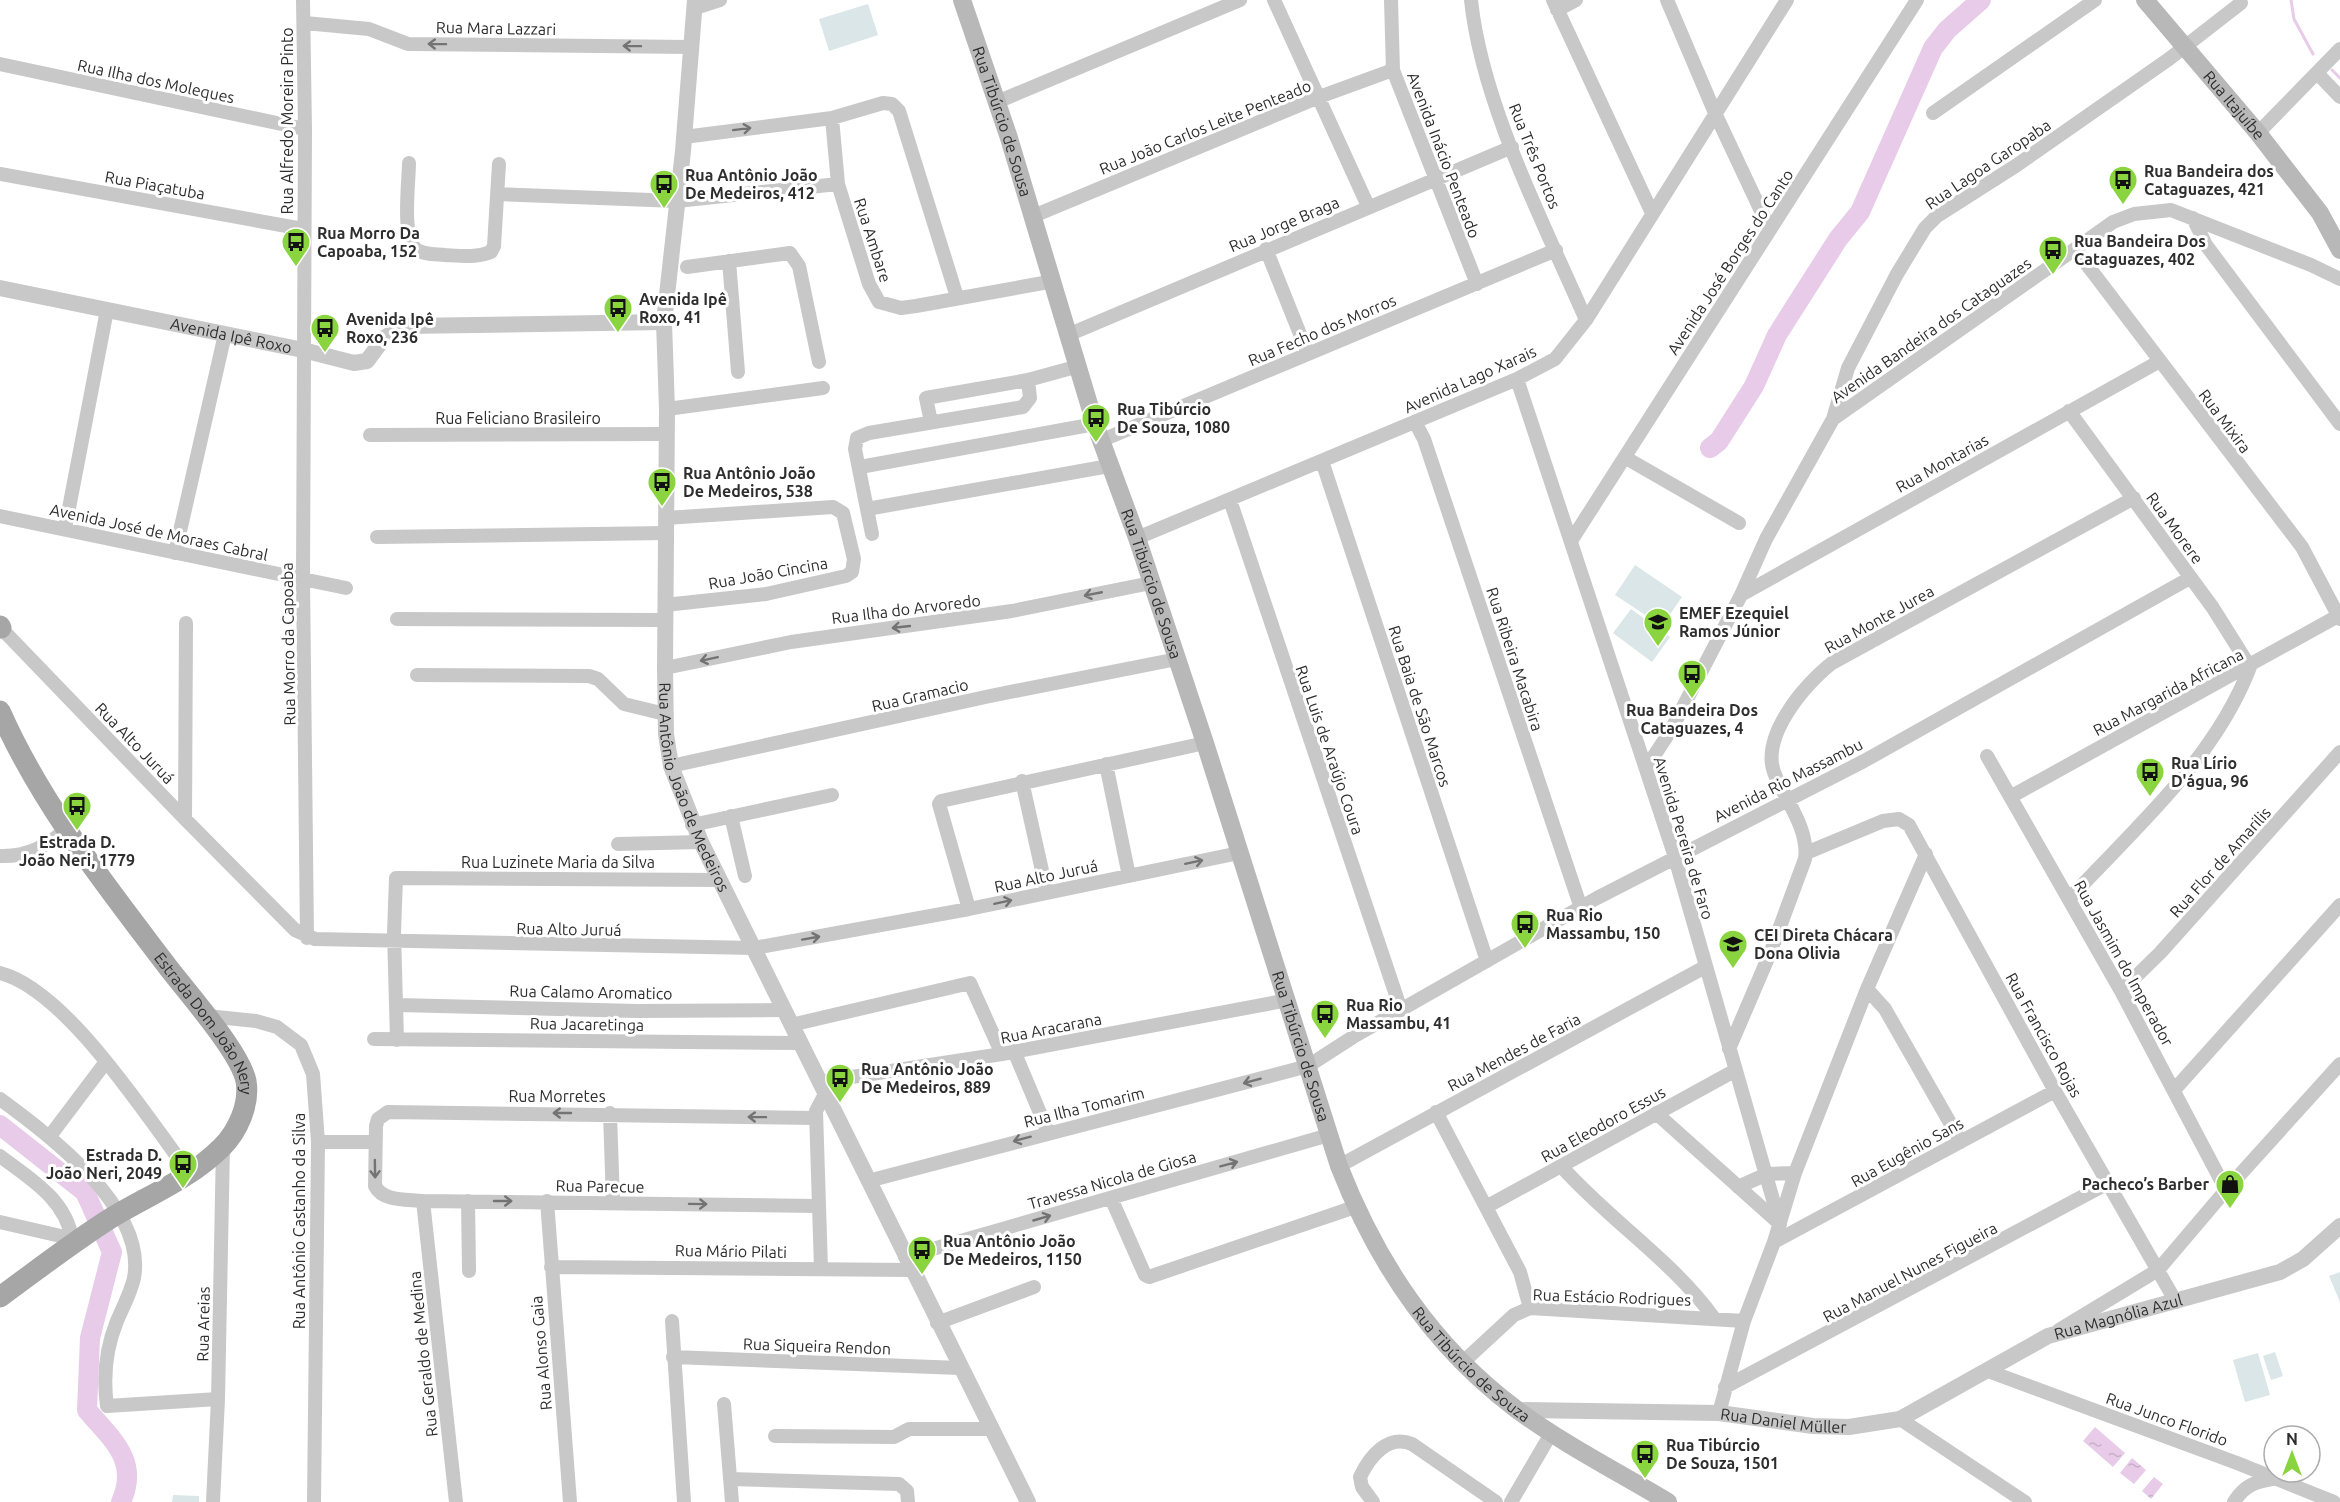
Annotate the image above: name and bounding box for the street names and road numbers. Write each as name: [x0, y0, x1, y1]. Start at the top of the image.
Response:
street label: Rua Mara Lazzari: [436, 18, 556, 38]
street label: Rua Alfredo Moreira Pinto: [278, 27, 296, 215]
street label: Rua Tibúrcio de Sousa: [969, 44, 1035, 199]
street label: Rua Ilha dos Moleques: [76, 56, 236, 106]
street label: Rua Itajuíbe: [2200, 67, 2269, 143]
street label: Avenida Inácio Penteado: [1404, 70, 1484, 240]
street label: Rua João Carlos Leite Penteado: [1097, 76, 1313, 178]
street label: Rua Três Portos: [1506, 101, 1564, 211]
street label: Rua Lagoa Garopaba: [1922, 115, 2054, 213]
street label: Avenida José Borges do Canto: [1663, 166, 1797, 358]
street label: Rua Piaçatuba: [104, 167, 206, 203]
street label: Rua Jorge Braga: [1226, 193, 1342, 255]
street label: Rua Ambare: [851, 196, 895, 284]
street label: Avenida Bandeira dos Cataguazes: [1828, 254, 2035, 406]
street label: Rua Fecho dos Morros: [1245, 291, 1399, 369]
street label: Avenida Ipê Roxo: [169, 314, 294, 357]
street label: Avenida Lago Xarais: [1401, 342, 1539, 416]
street label: Rua Mixira: [2195, 386, 2255, 456]
street label: Rua Feliciano Brasileiro: [435, 409, 601, 427]
street label: Rua Montarias: [1893, 430, 1991, 496]
street label: Rua Morere: [2143, 489, 2207, 567]
street label: Avenida José de Moraes Cabral: [48, 500, 270, 564]
street label: Rua Tibúrcio de Sousa: [1118, 506, 1185, 661]
street label: Rua João Cincina: [707, 554, 829, 592]
street label: Rua Morro da Capoaba: [278, 562, 298, 726]
street label: Rua Monte Jurea: [1821, 581, 1937, 657]
street label: Rua Ribeira Macabira: [1483, 585, 1547, 733]
street label: Rua Ilha do Arvoredo: [830, 591, 982, 627]
street label: Rua Baia de São Marcos: [1385, 623, 1455, 789]
street label: Rua Margarida Africana: [2090, 645, 2246, 739]
street label: Rua Luis de Araújo Coura: [1293, 663, 1367, 837]
street label: Rua Gramacio: [870, 675, 970, 715]
street label: Rua Antônio João de Medeiros: [656, 682, 733, 895]
street label: Rua Alto Juruá: [92, 699, 178, 787]
street label: Avenida Rio Massambu: [1711, 735, 1865, 825]
street label: Avenida Pereira de Faro: [1651, 754, 1717, 922]
street label: Rua Flor de Amarilis: [2166, 803, 2274, 921]
street label: Rua Luzinete Maria da Silva: [461, 853, 655, 871]
street label: Rua Alto Juruá: [993, 856, 1099, 896]
street label: Rua Jasmim do Imperador: [2071, 877, 2177, 1049]
street label: Rua Alto Juruá: [516, 919, 622, 939]
street label: Estrada Dom João Nery: [151, 949, 256, 1095]
street label: Rua Tibúrcio de Sousa: [1269, 969, 1333, 1124]
street label: Rua Francisco Rojas: [2002, 970, 2086, 1100]
street label: Rua Calamo Aromatico: [509, 982, 673, 1002]
street label: Rua Aracarana: [999, 1009, 1103, 1047]
street label: Rua Mendes de Faria: [1445, 1009, 1583, 1095]
street label: Rua Jacaretinga: [530, 1014, 644, 1034]
street label: Rua Eleodoro Essus: [1538, 1082, 1668, 1166]
street label: Rua Ilha Tomarim: [1022, 1083, 1146, 1131]
street label: Rua Morretes: [508, 1087, 606, 1105]
street label: Rua Antônio Castanho da Silva: [290, 1113, 308, 1329]
street label: Rua Eugênio Sans: [1848, 1114, 1966, 1190]
street label: Travessa Nicola de Giosa: [1026, 1147, 1198, 1213]
street label: Rua Parecue: [555, 1176, 645, 1196]
street label: Rua Manuel Nunes Figueira: [1820, 1218, 2000, 1326]
street label: Rua Mário Pilati: [675, 1241, 787, 1261]
street label: Rua Geraldo de Medina: [405, 1270, 441, 1438]
street label: Rua Estácio Rodrigues: [1532, 1285, 1692, 1309]
street label: Rua Areias: [193, 1286, 213, 1362]
street label: Rua Magnólia Azul: [2052, 1290, 2184, 1343]
street label: Rua Alonso Gaia: [527, 1295, 555, 1411]
street label: Rua Tibúrcio de Souza: [1409, 1303, 1534, 1425]
street label: Rua Siqueira Rendon: [743, 1334, 891, 1358]
street label: Rua Junco Florido: [2104, 1389, 2230, 1449]
street label: Rua Daniel Müller: [1719, 1404, 1847, 1436]

